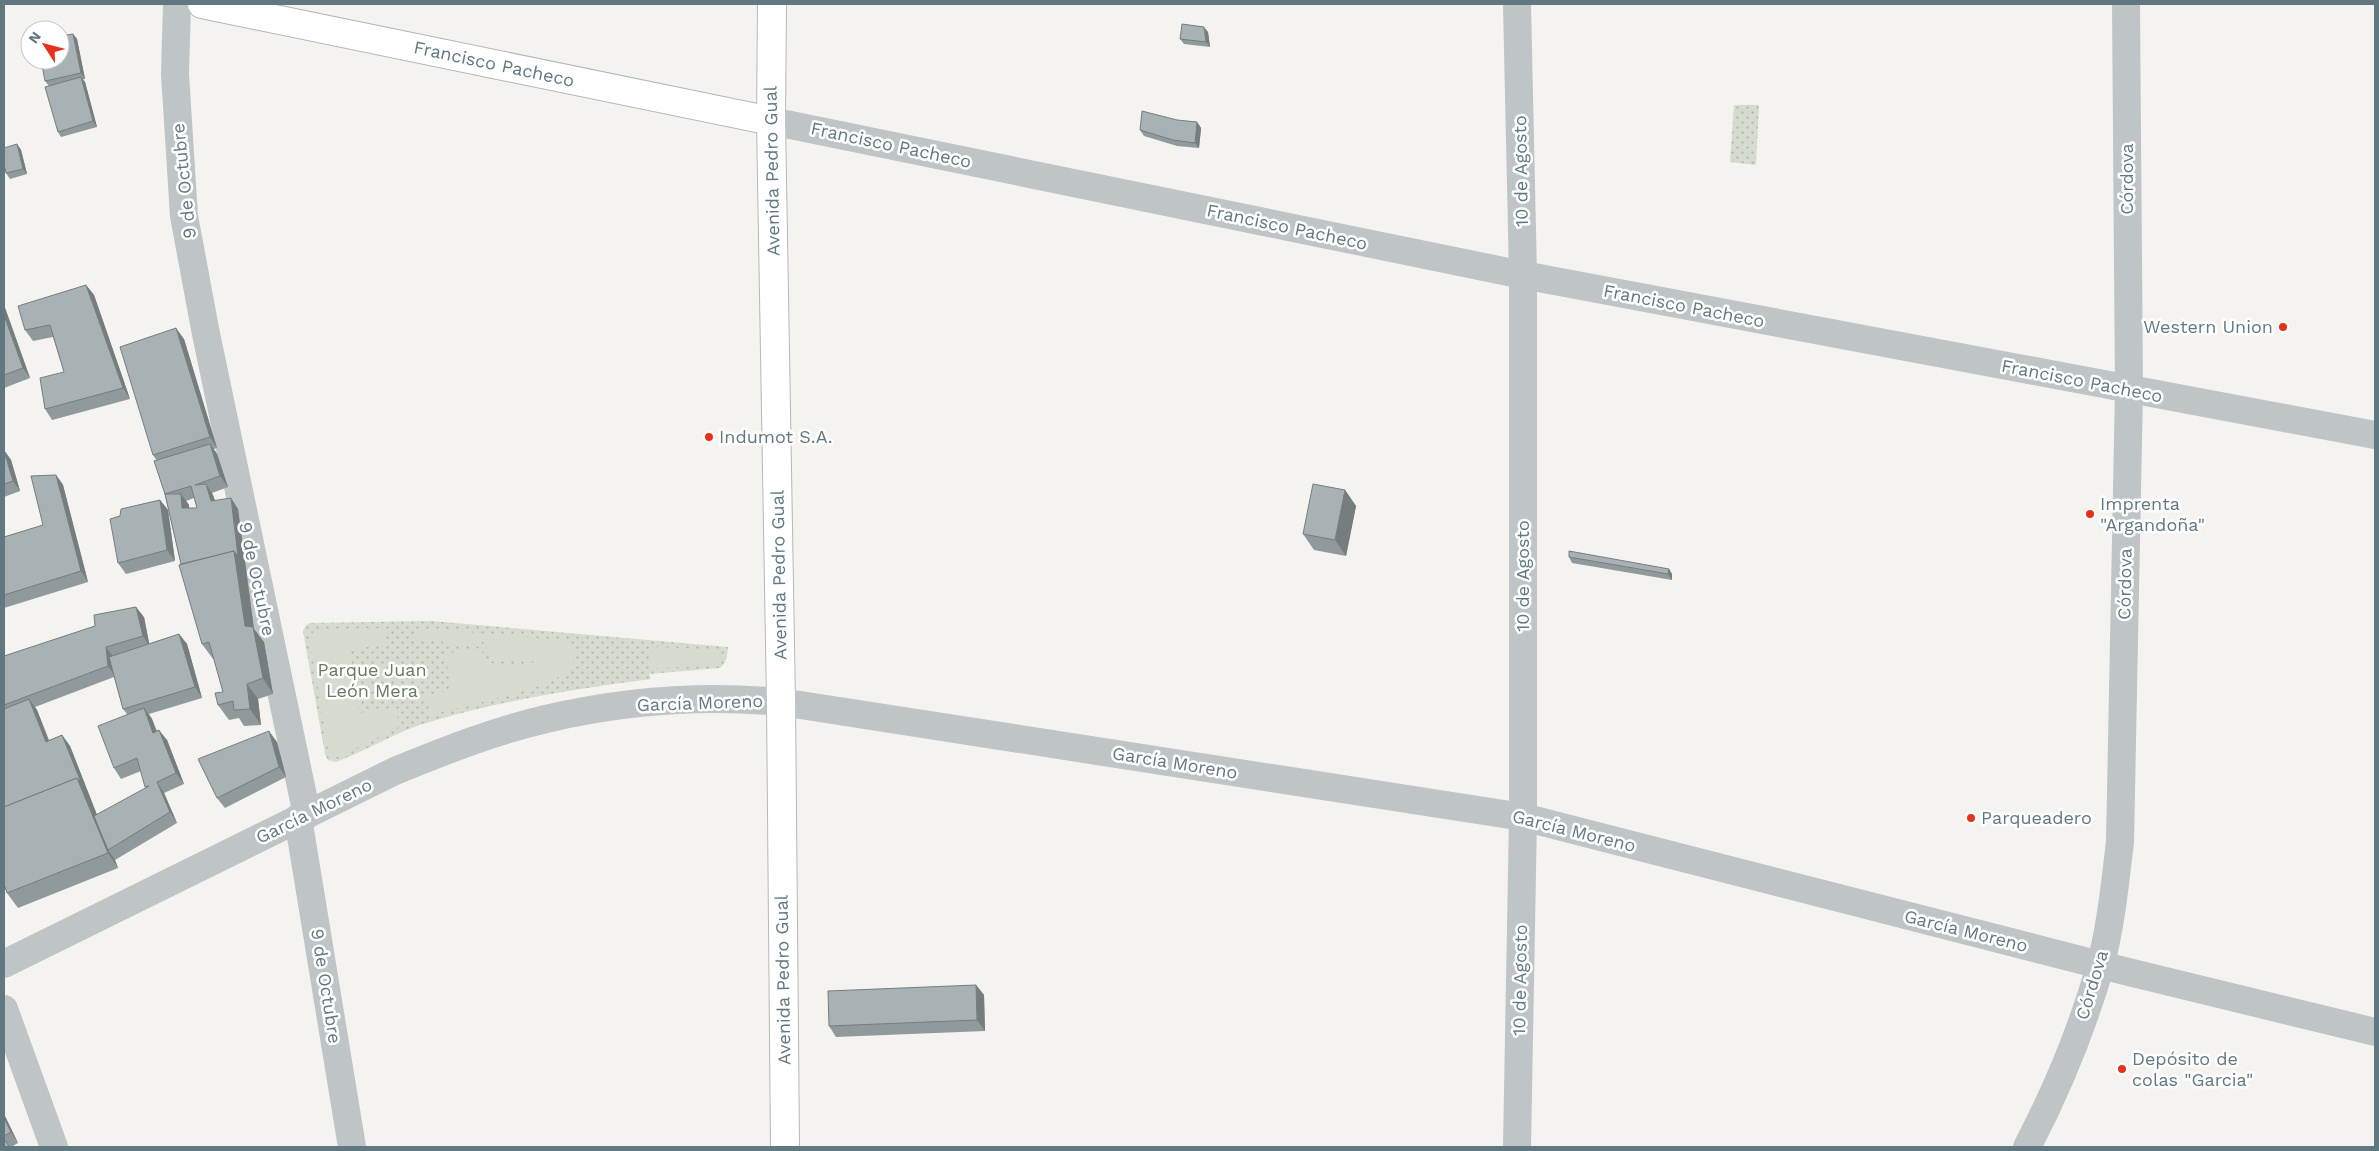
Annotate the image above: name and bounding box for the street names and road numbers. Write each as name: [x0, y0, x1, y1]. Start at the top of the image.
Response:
street label: Francisco Pacheco: [412, 36, 576, 91]
street label: Avenida Pedro Gual: [760, 85, 783, 256]
street label: 10 de Agosto: [1509, 115, 1532, 227]
street label: Francisco Pacheco: [809, 117, 973, 172]
street label: 9 de Octubre: [167, 122, 200, 240]
street label: Córdova: [2116, 143, 2137, 215]
street label: Francisco Pacheco: [1205, 199, 1369, 254]
street label: Francisco Pacheco: [1602, 280, 1766, 331]
street label: Francisco Pacheco: [2000, 355, 2164, 406]
street label: Avenida Pedro Gual: [767, 489, 790, 660]
street label: 9 de Octubre: [235, 520, 280, 638]
street label: 10 de Agosto: [1512, 520, 1533, 632]
street label: Córdova: [2113, 548, 2136, 620]
street label: García Moreno: [636, 690, 764, 715]
street label: García Moreno: [1111, 742, 1239, 783]
street label: García Moreno: [252, 773, 375, 848]
street label: García Moreno: [1510, 805, 1638, 856]
street label: Avenida Pedro Gual: [771, 894, 794, 1065]
street label: García Moreno: [1902, 905, 2030, 956]
street label: 10 de Agosto: [1508, 924, 1531, 1036]
street label: 9 de Octubre: [307, 927, 346, 1045]
street label: Córdova: [2071, 948, 2112, 1022]

